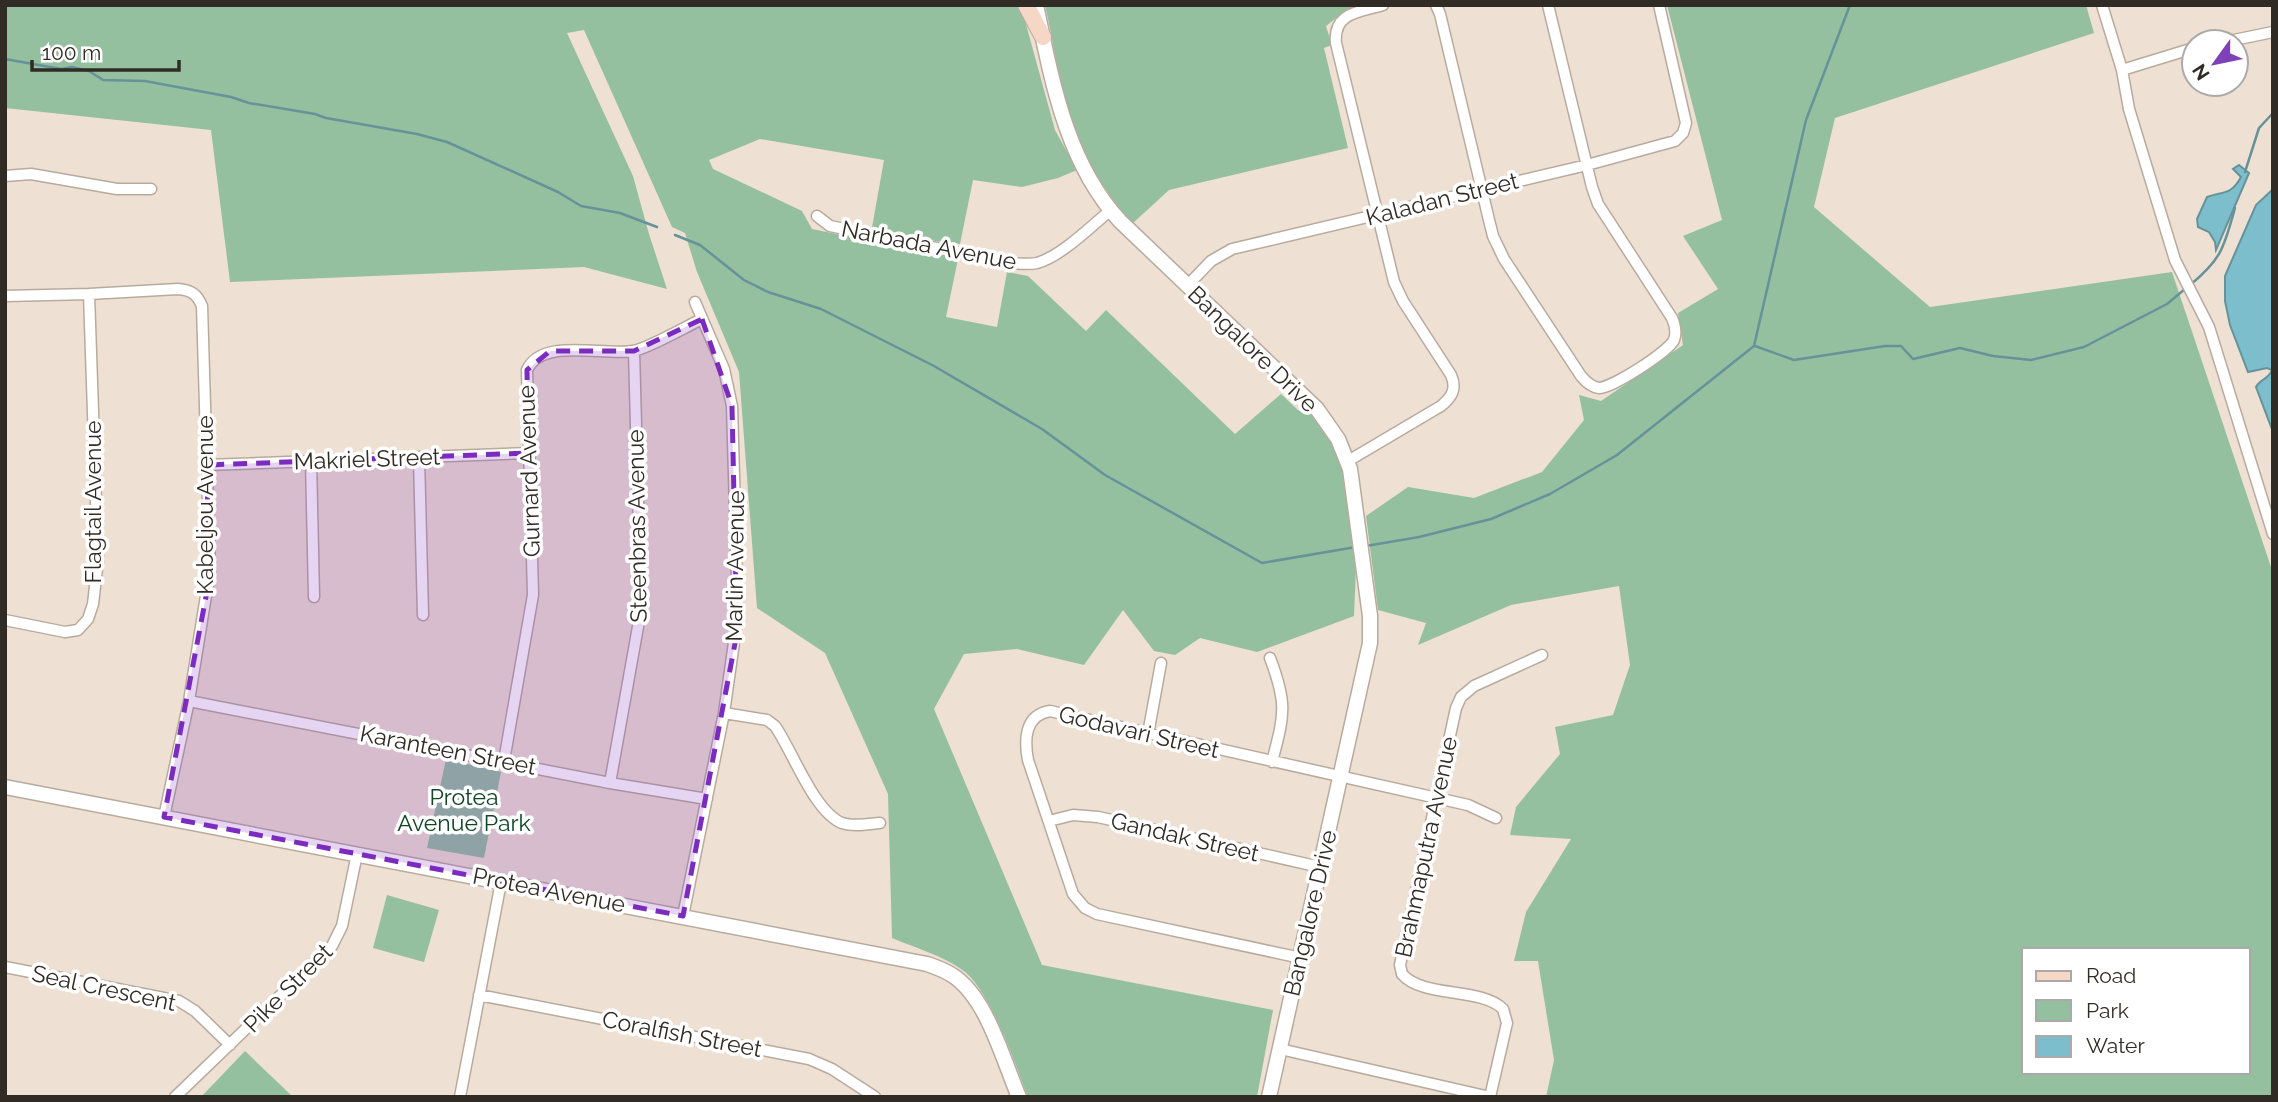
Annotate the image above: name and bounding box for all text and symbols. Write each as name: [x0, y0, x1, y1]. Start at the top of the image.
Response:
scale bar: [32, 28, 178, 72]
north arrow: [2180, 28, 2250, 98]
text: 100 m: [42, 40, 101, 65]
text: N: [2188, 60, 2214, 84]
street label: Kaladan Street: [1363, 166, 1521, 230]
street label: Narbada Avenue: [839, 214, 1019, 275]
street label: Bangalore Drive: [1183, 280, 1324, 417]
street label: Gurnard Avenue: [512, 385, 545, 557]
street label: Kabeljou Avenue: [191, 415, 218, 595]
street label: Flagtail Avenue: [79, 420, 106, 584]
street label: Steenbras Avenue: [621, 429, 652, 623]
street label: Makriel Street: [293, 442, 441, 475]
street label: Marlin Avenue: [720, 490, 749, 642]
street label: Godavari Street: [1056, 700, 1222, 763]
street label: Karanteen Street: [358, 719, 539, 780]
street label: Brahmaputra Avenue: [1389, 734, 1462, 960]
park label: Protea Avenue Park: [397, 783, 531, 836]
street label: Gandak Street: [1108, 806, 1262, 867]
street label: Bangalore Drive: [1277, 827, 1342, 999]
street label: Protea Avenue: [470, 861, 628, 918]
street label: Pike Street: [238, 938, 338, 1038]
legend: [2022, 948, 2250, 1074]
street label: Seal Crescent: [30, 959, 179, 1016]
text: Road: [2086, 963, 2136, 988]
text: Park: [2086, 998, 2129, 1023]
street label: Coralfish Street: [600, 1005, 764, 1062]
text: Water: [2086, 1033, 2145, 1058]

